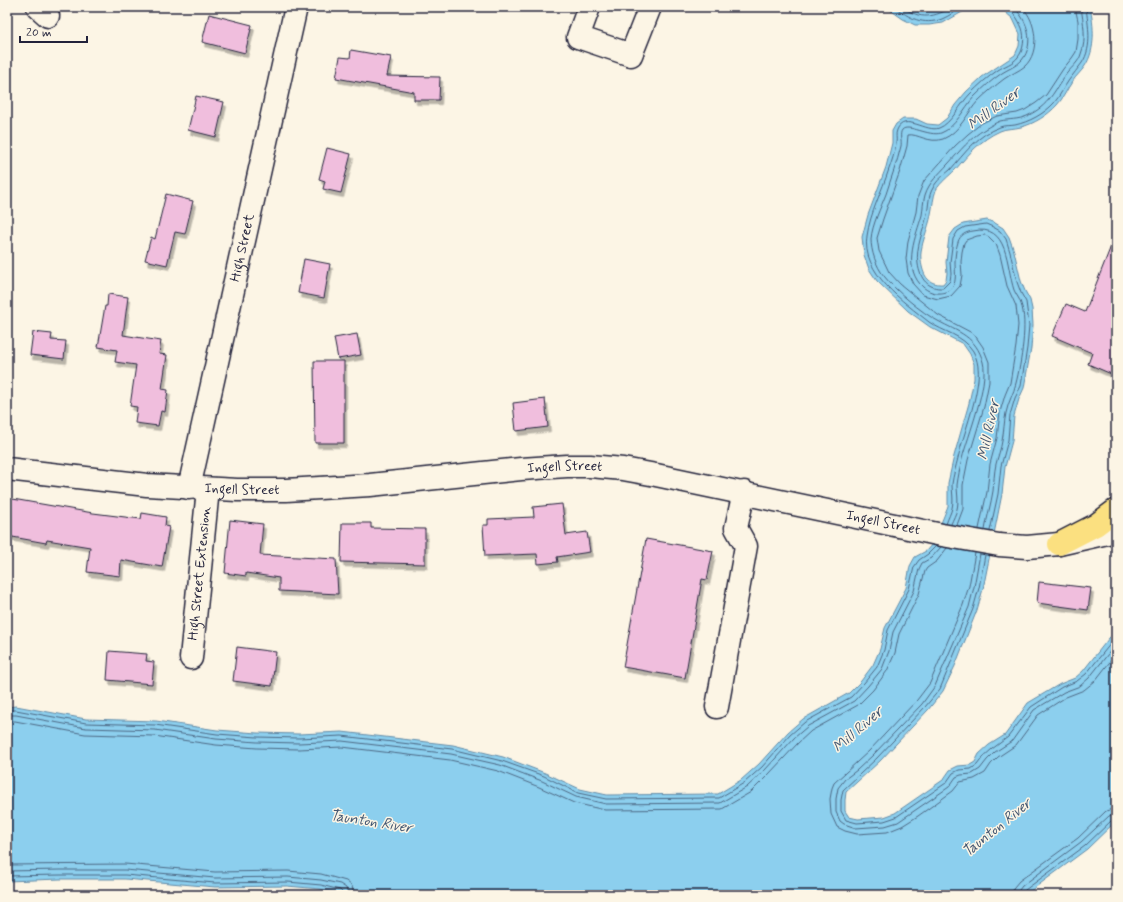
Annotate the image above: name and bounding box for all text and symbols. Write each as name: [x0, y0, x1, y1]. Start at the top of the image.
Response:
scale bar: [20, 18, 87, 44]
text: 20 m: [26, 25, 52, 41]
water label: Mill River: [964, 82, 1026, 135]
street label: High Street: [226, 211, 259, 284]
water label: Mill River: [973, 396, 1005, 462]
street label: Ingell Street: [527, 457, 603, 479]
street label: Ingell Street: [204, 479, 280, 500]
street label: High Street Extension: [184, 506, 215, 641]
street label: Ingell Street: [845, 506, 922, 539]
water label: Mill River: [829, 701, 889, 757]
water label: Taunton River: [958, 793, 1037, 862]
water label: Taunton River: [328, 806, 415, 839]

